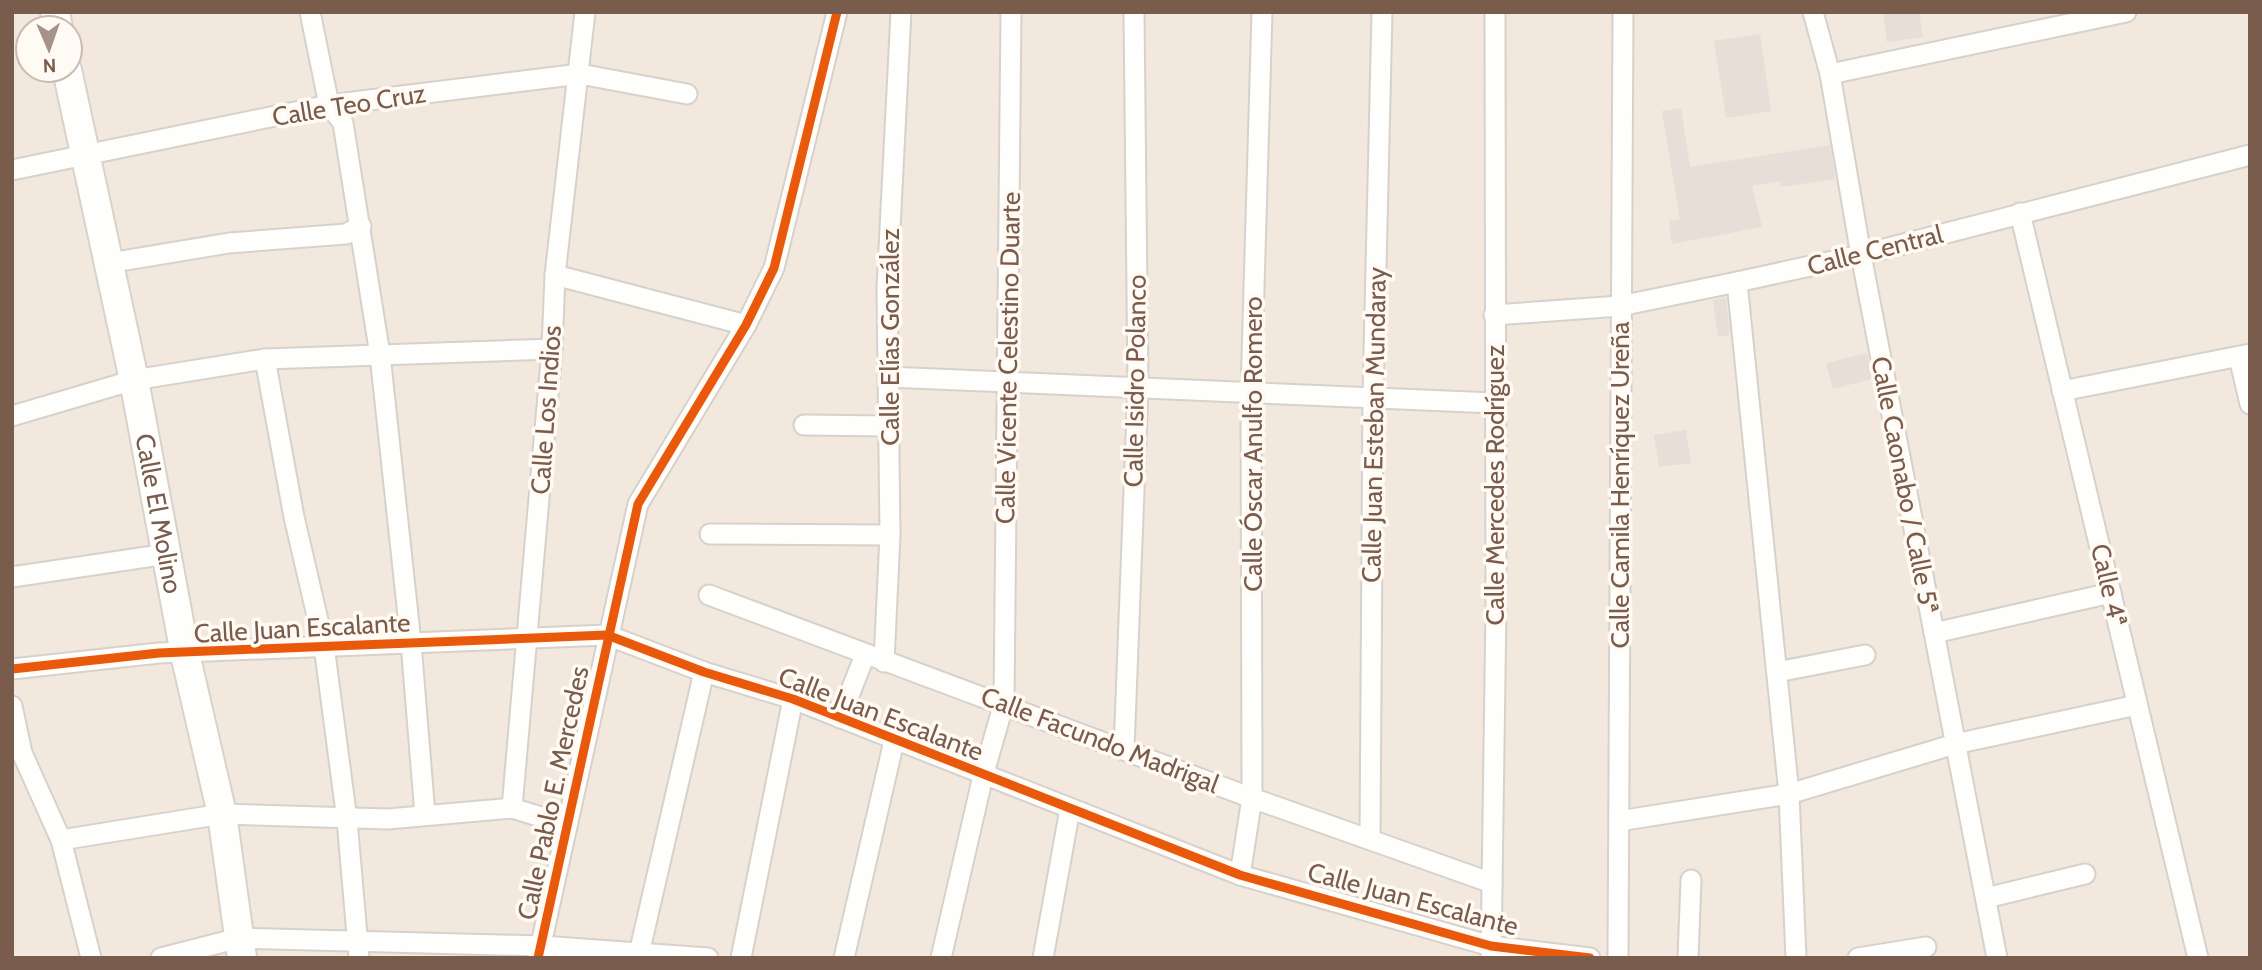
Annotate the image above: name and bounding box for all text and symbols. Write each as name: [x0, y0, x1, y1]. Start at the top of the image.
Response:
north arrow: [14, 14, 84, 84]
text: N: [42, 54, 57, 77]
street label: Calle Teo Cruz: [270, 77, 428, 133]
street label: Calle Vicente Celestino Duarte: [989, 192, 1027, 524]
street label: Calle Central: [1804, 218, 1946, 282]
street label: Calle Elías González: [874, 228, 906, 446]
street label: Calle Juan Esteban Mundaray: [1355, 267, 1393, 583]
street label: Calle Isidro Polanco: [1117, 274, 1153, 488]
street label: Calle Óscar Anulfo Romero: [1237, 296, 1269, 592]
street label: Calle Camila Henríquez Ureña: [1604, 321, 1636, 648]
street label: Calle Los Indios: [524, 324, 568, 496]
street label: Calle Mercedes Rodríguez: [1479, 345, 1511, 625]
street label: Calle Caonabo / Calle 5ª: [1864, 354, 1946, 616]
street label: Calle El Molino: [128, 431, 189, 596]
street label: Calle 4ª: [2084, 541, 2134, 629]
street label: Calle Juan Escalante: [193, 606, 411, 650]
street label: Calle Juan Escalante: [774, 660, 988, 768]
street label: Calle Pablo E. Mercedes: [510, 663, 596, 923]
street label: Calle Facundo Madrigal: [977, 680, 1223, 800]
street label: Calle Juan Escalante: [1304, 855, 1522, 943]

